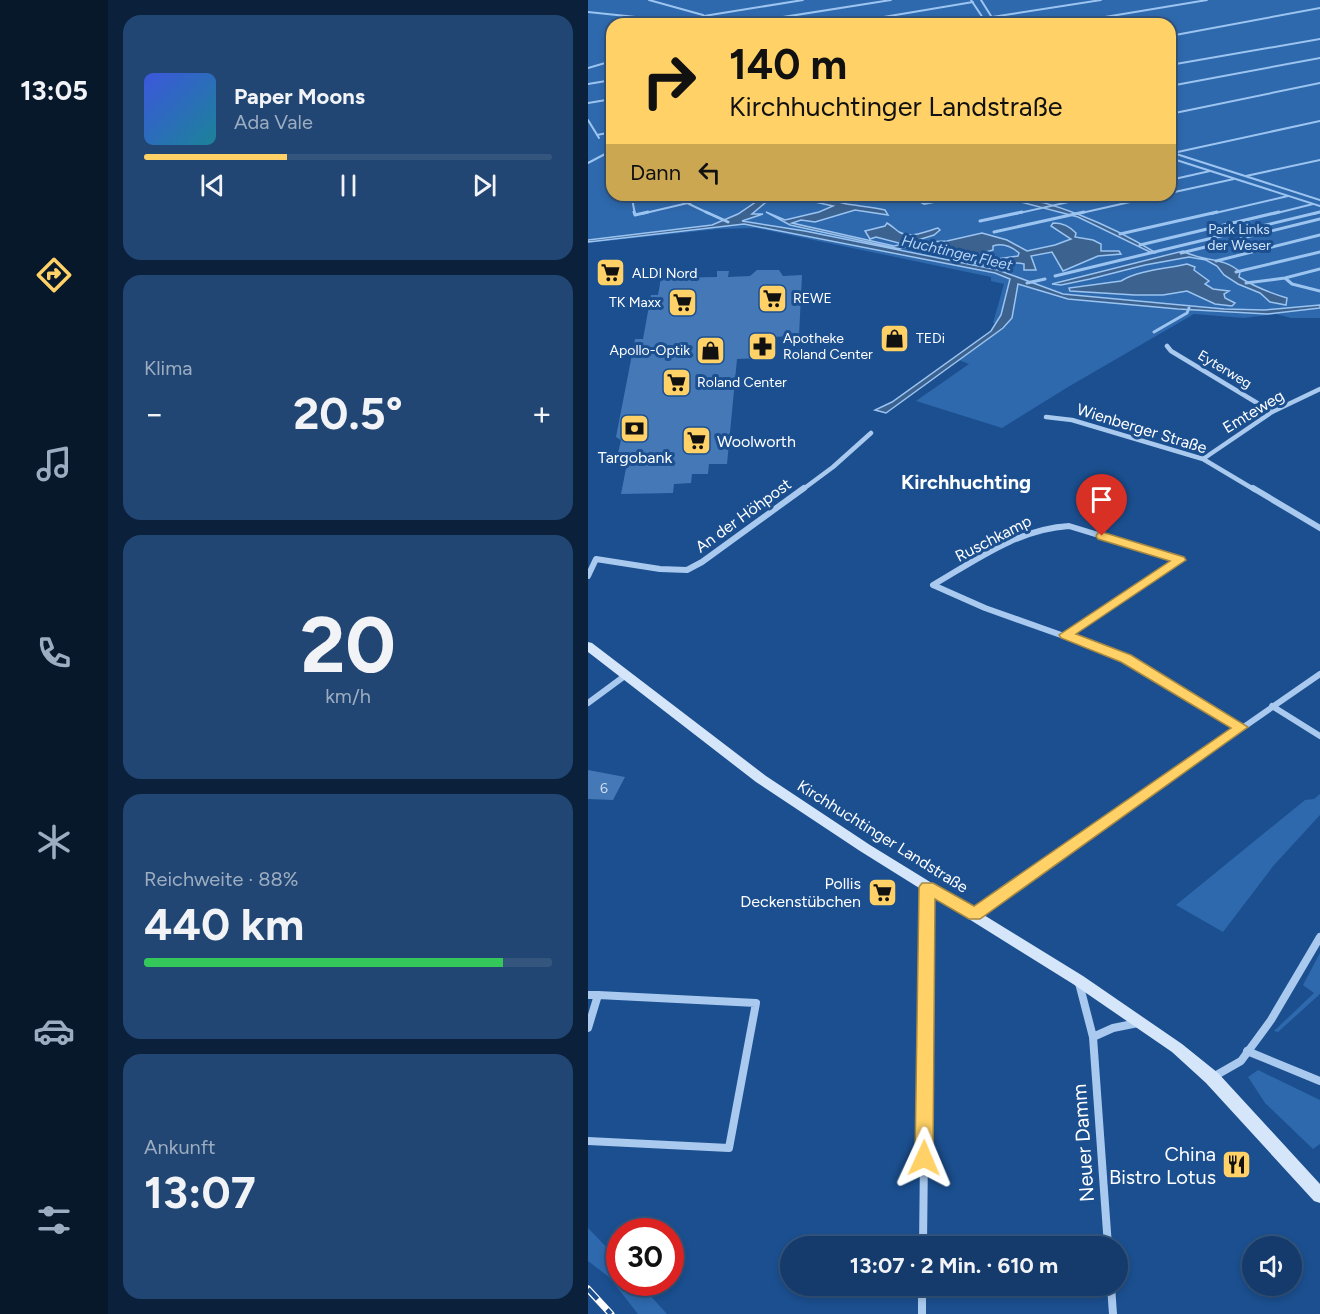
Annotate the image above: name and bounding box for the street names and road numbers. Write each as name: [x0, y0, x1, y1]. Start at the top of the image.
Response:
street label: Eyterweg: [1195, 347, 1255, 392]
street label: Emteweg: [1219, 386, 1287, 437]
street label: Wienberger Straße: [1075, 400, 1209, 457]
street label: An der Höhpost: [692, 474, 795, 556]
street label: Ruschkamp: [952, 511, 1034, 566]
street label: Kirchhuchtinger Landstraße: [794, 776, 972, 897]
street label: Neuer Damm: [1067, 1083, 1099, 1203]

